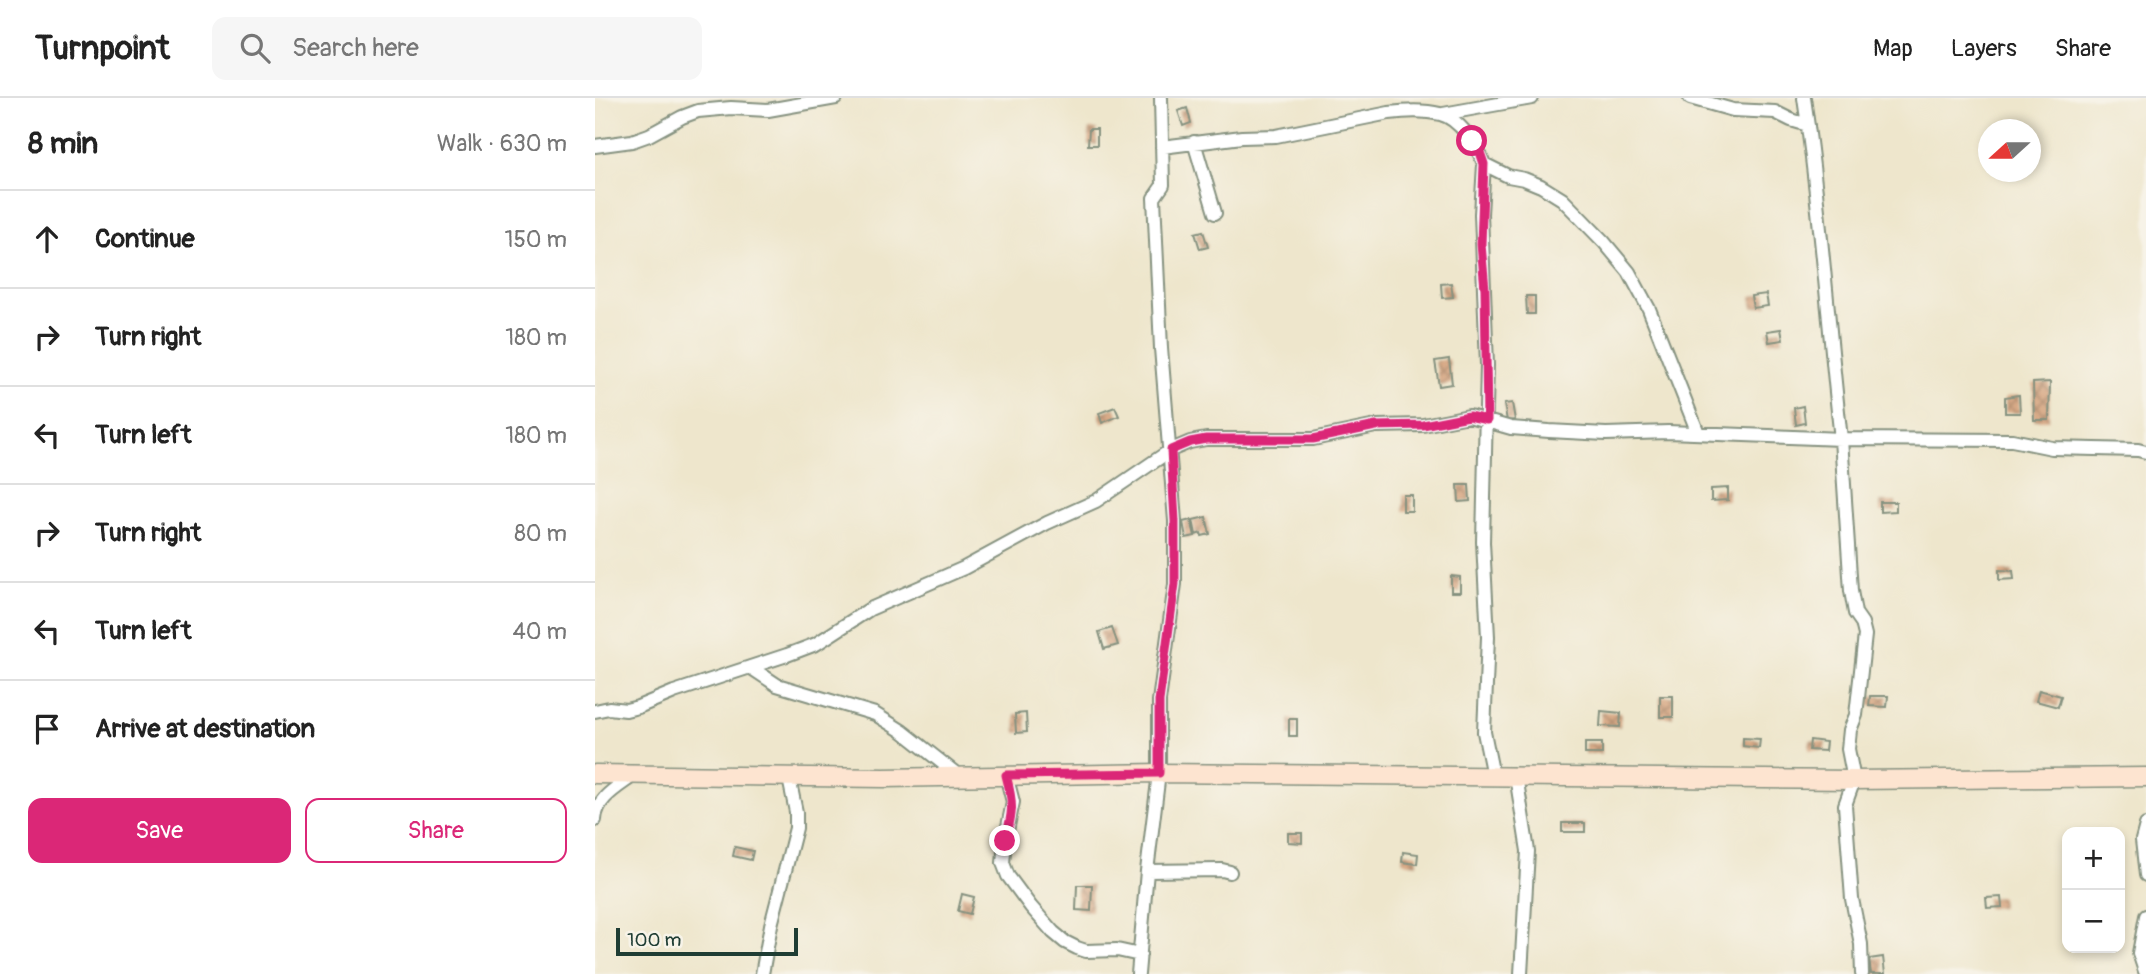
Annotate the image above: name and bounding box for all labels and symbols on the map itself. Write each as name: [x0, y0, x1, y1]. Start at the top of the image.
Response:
north arrow: [1978, 119, 2041, 182]
route start: [1456, 125, 1487, 156]
route end: [989, 825, 1020, 856]
scale bar: [616, 925, 798, 957]

